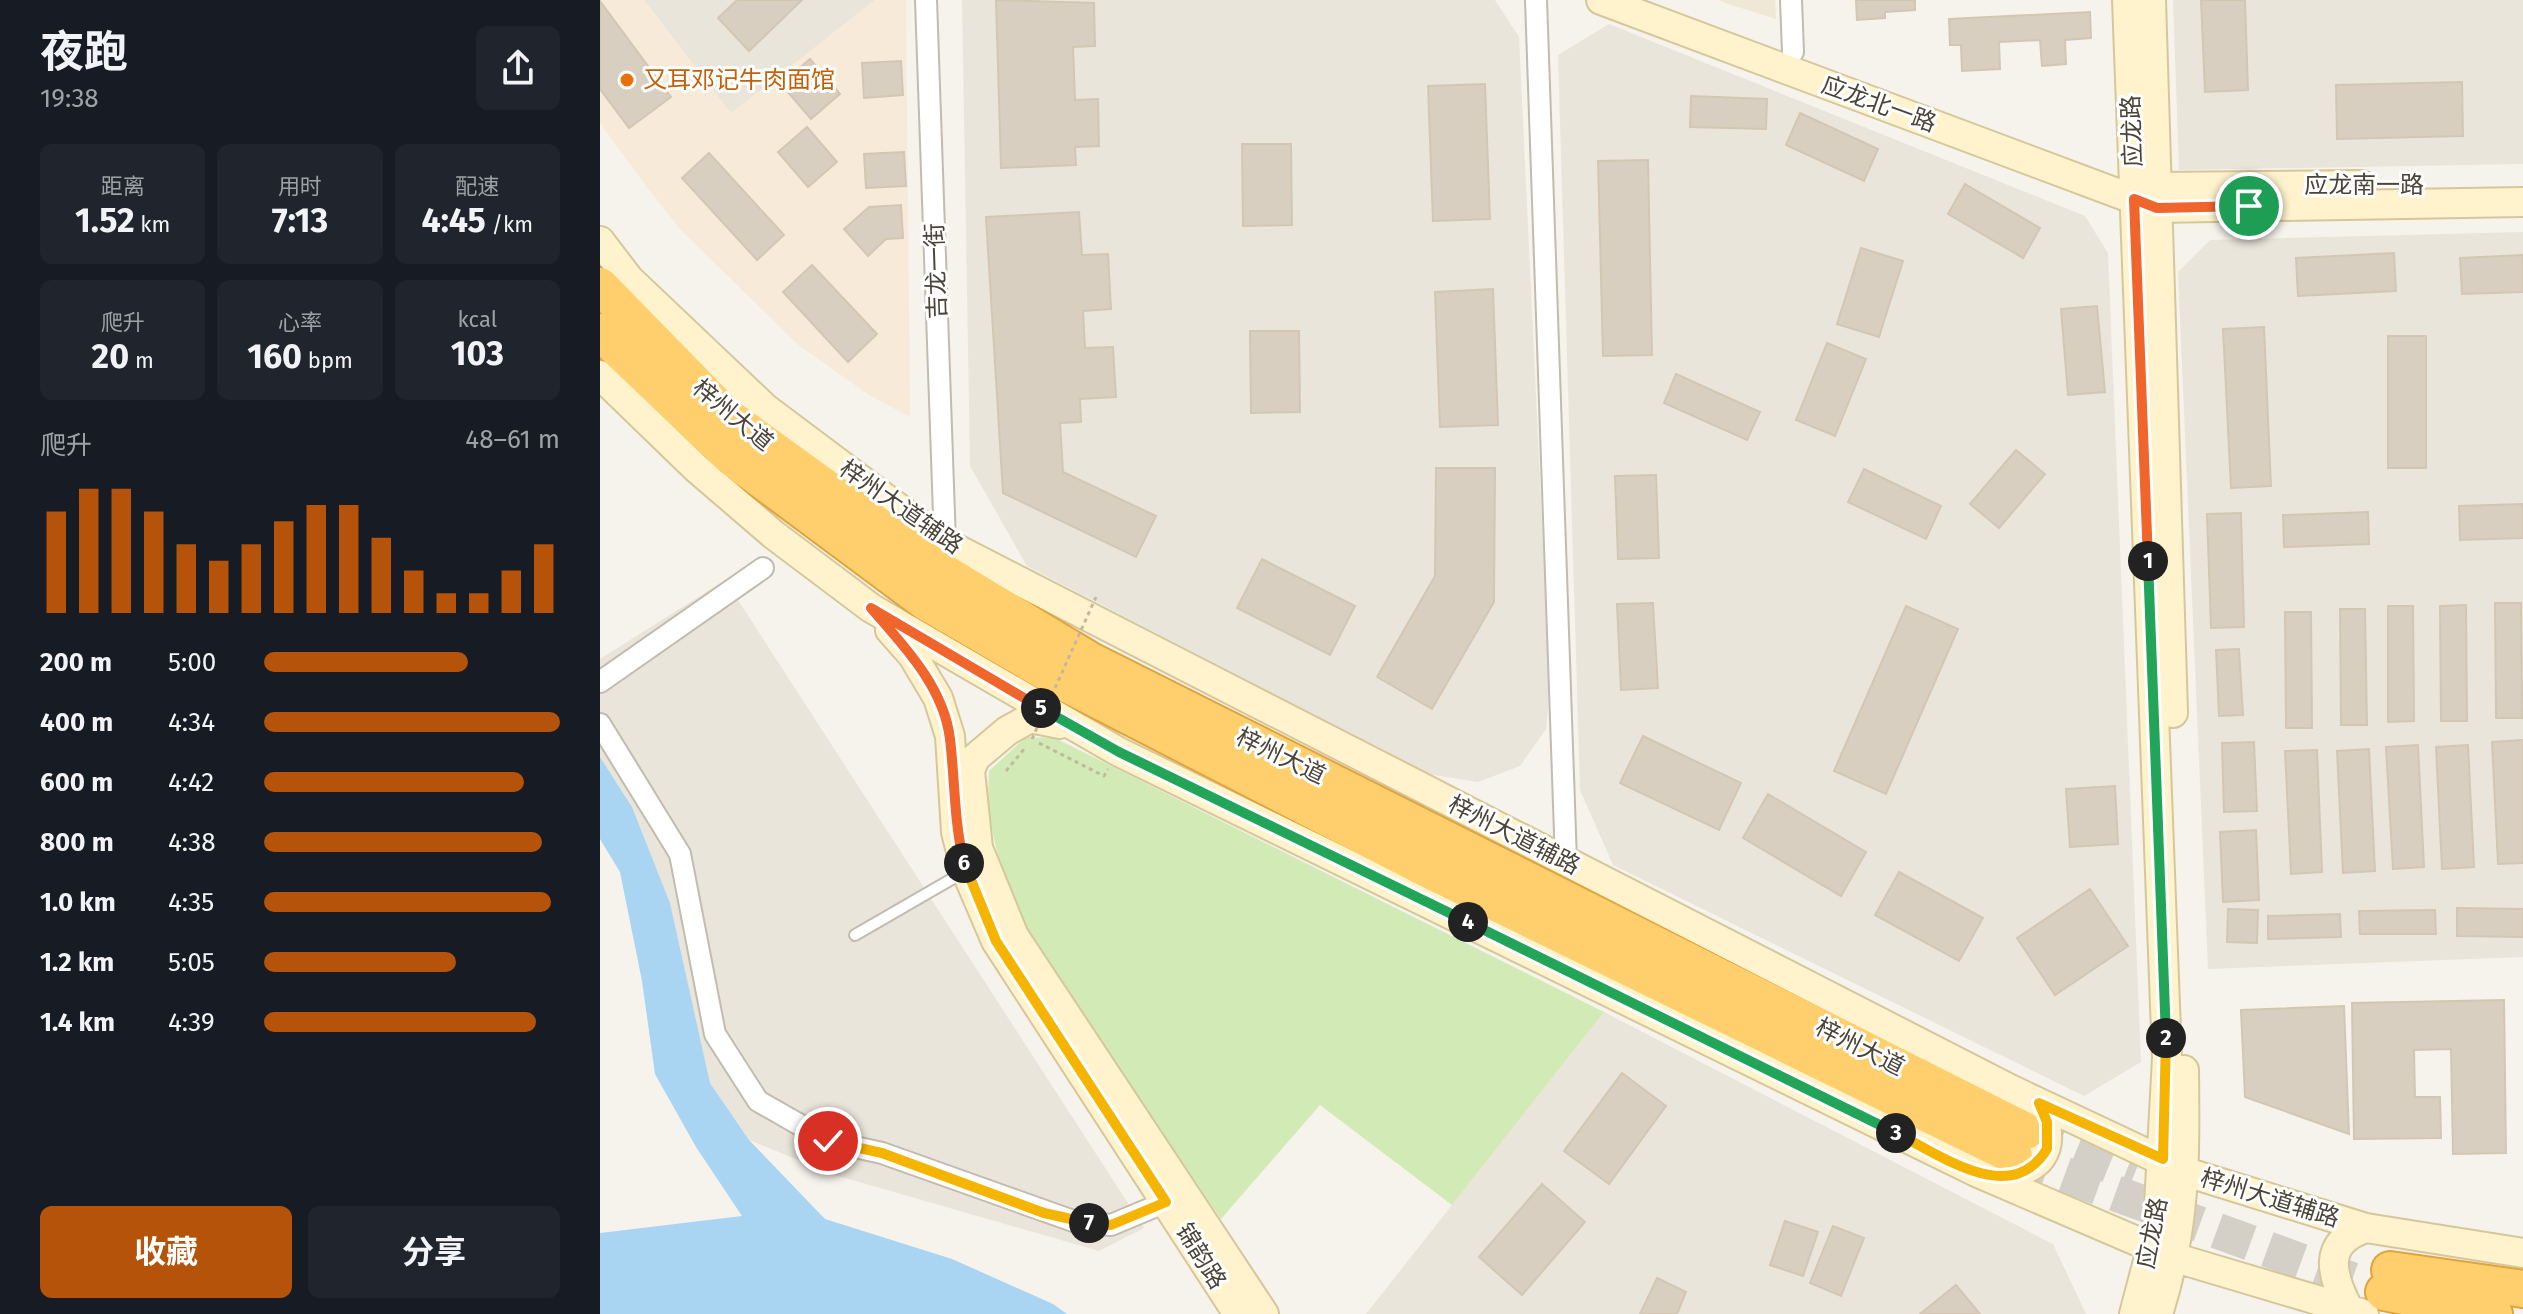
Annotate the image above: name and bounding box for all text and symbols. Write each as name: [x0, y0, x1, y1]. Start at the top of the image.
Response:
text: 夜跑: [40, 26, 128, 79]
button: share: [476, 26, 560, 110]
place label: 又耳邓记牛肉面馆: [643, 66, 835, 94]
street label: 应龙北一路: [1818, 70, 1940, 138]
marker: 又耳邓记牛肉面馆: [618, 71, 636, 89]
text: 19:38: [40, 83, 99, 114]
street label: 应龙路: [2117, 95, 2147, 167]
street label: 应龙南一路: [2304, 171, 2424, 199]
pin: [2215, 172, 2283, 240]
text: 距离: [101, 173, 145, 200]
text: 用时: [278, 173, 322, 200]
text: 配速: [455, 173, 499, 200]
icon: arrive: [2227, 184, 2271, 228]
text: 1.52: [75, 200, 134, 241]
text: 7:13: [272, 200, 328, 241]
text: 4:45: [421, 200, 486, 241]
text: km: [134, 211, 170, 238]
text: /km: [486, 211, 533, 238]
street label: 吉龙一街: [920, 223, 952, 319]
text: kcal: [458, 306, 497, 333]
text: 爬升: [101, 309, 145, 336]
text: 心率: [278, 309, 322, 336]
text: 103: [451, 333, 504, 374]
text: 20: [92, 336, 129, 377]
text: 160: [247, 336, 302, 377]
text: m: [129, 347, 154, 374]
text: bpm: [302, 347, 353, 374]
street label: 梓州大道: [687, 373, 779, 457]
text: 48–61 m: [465, 424, 560, 455]
text: 爬升: [40, 430, 92, 461]
street label: 梓州大道辅路: [834, 454, 968, 560]
pin: 1: [2128, 541, 2168, 581]
text: 1: [2143, 547, 2153, 574]
text: 200 m: [40, 647, 112, 678]
text: 5:00: [168, 647, 216, 678]
pin: 5: [1021, 688, 1061, 728]
text: 5: [1035, 694, 1047, 721]
text: 400 m: [40, 707, 113, 738]
text: 4:34: [168, 707, 215, 738]
street label: 梓州大道: [1232, 722, 1330, 790]
text: 600 m: [40, 767, 113, 798]
text: 4:42: [168, 767, 214, 798]
street label: 梓州大道辅路: [1443, 790, 1585, 880]
text: 800 m: [40, 827, 114, 858]
text: 4:38: [168, 827, 216, 858]
pin: 6: [944, 843, 984, 883]
text: 6: [958, 849, 970, 876]
text: 1.0 km: [40, 887, 116, 918]
text: 4:35: [168, 887, 214, 918]
pin: 4: [1448, 902, 1488, 942]
text: 4: [1462, 908, 1474, 935]
text: 1.2 km: [40, 947, 114, 978]
text: 5:05: [168, 947, 215, 978]
text: 1.4 km: [40, 1007, 115, 1038]
text: 4:39: [168, 1007, 215, 1038]
street label: 梓州大道: [1811, 1013, 1909, 1081]
pin: 2: [2146, 1018, 2186, 1058]
text: 2: [2160, 1024, 2172, 1051]
pin: [794, 1107, 862, 1175]
pin: 3: [1876, 1113, 1916, 1153]
icon: check: [806, 1119, 850, 1163]
text: 3: [1890, 1119, 1902, 1146]
street label: 梓州大道辅路: [2197, 1164, 2343, 1232]
street label: 应龙路: [2131, 1195, 2173, 1271]
pin: 7: [1069, 1203, 1109, 1243]
button: 收藏: [40, 1206, 292, 1298]
button: 分享: [308, 1206, 560, 1298]
text: 7: [1084, 1209, 1094, 1236]
street label: 锦韵路: [1170, 1218, 1232, 1294]

